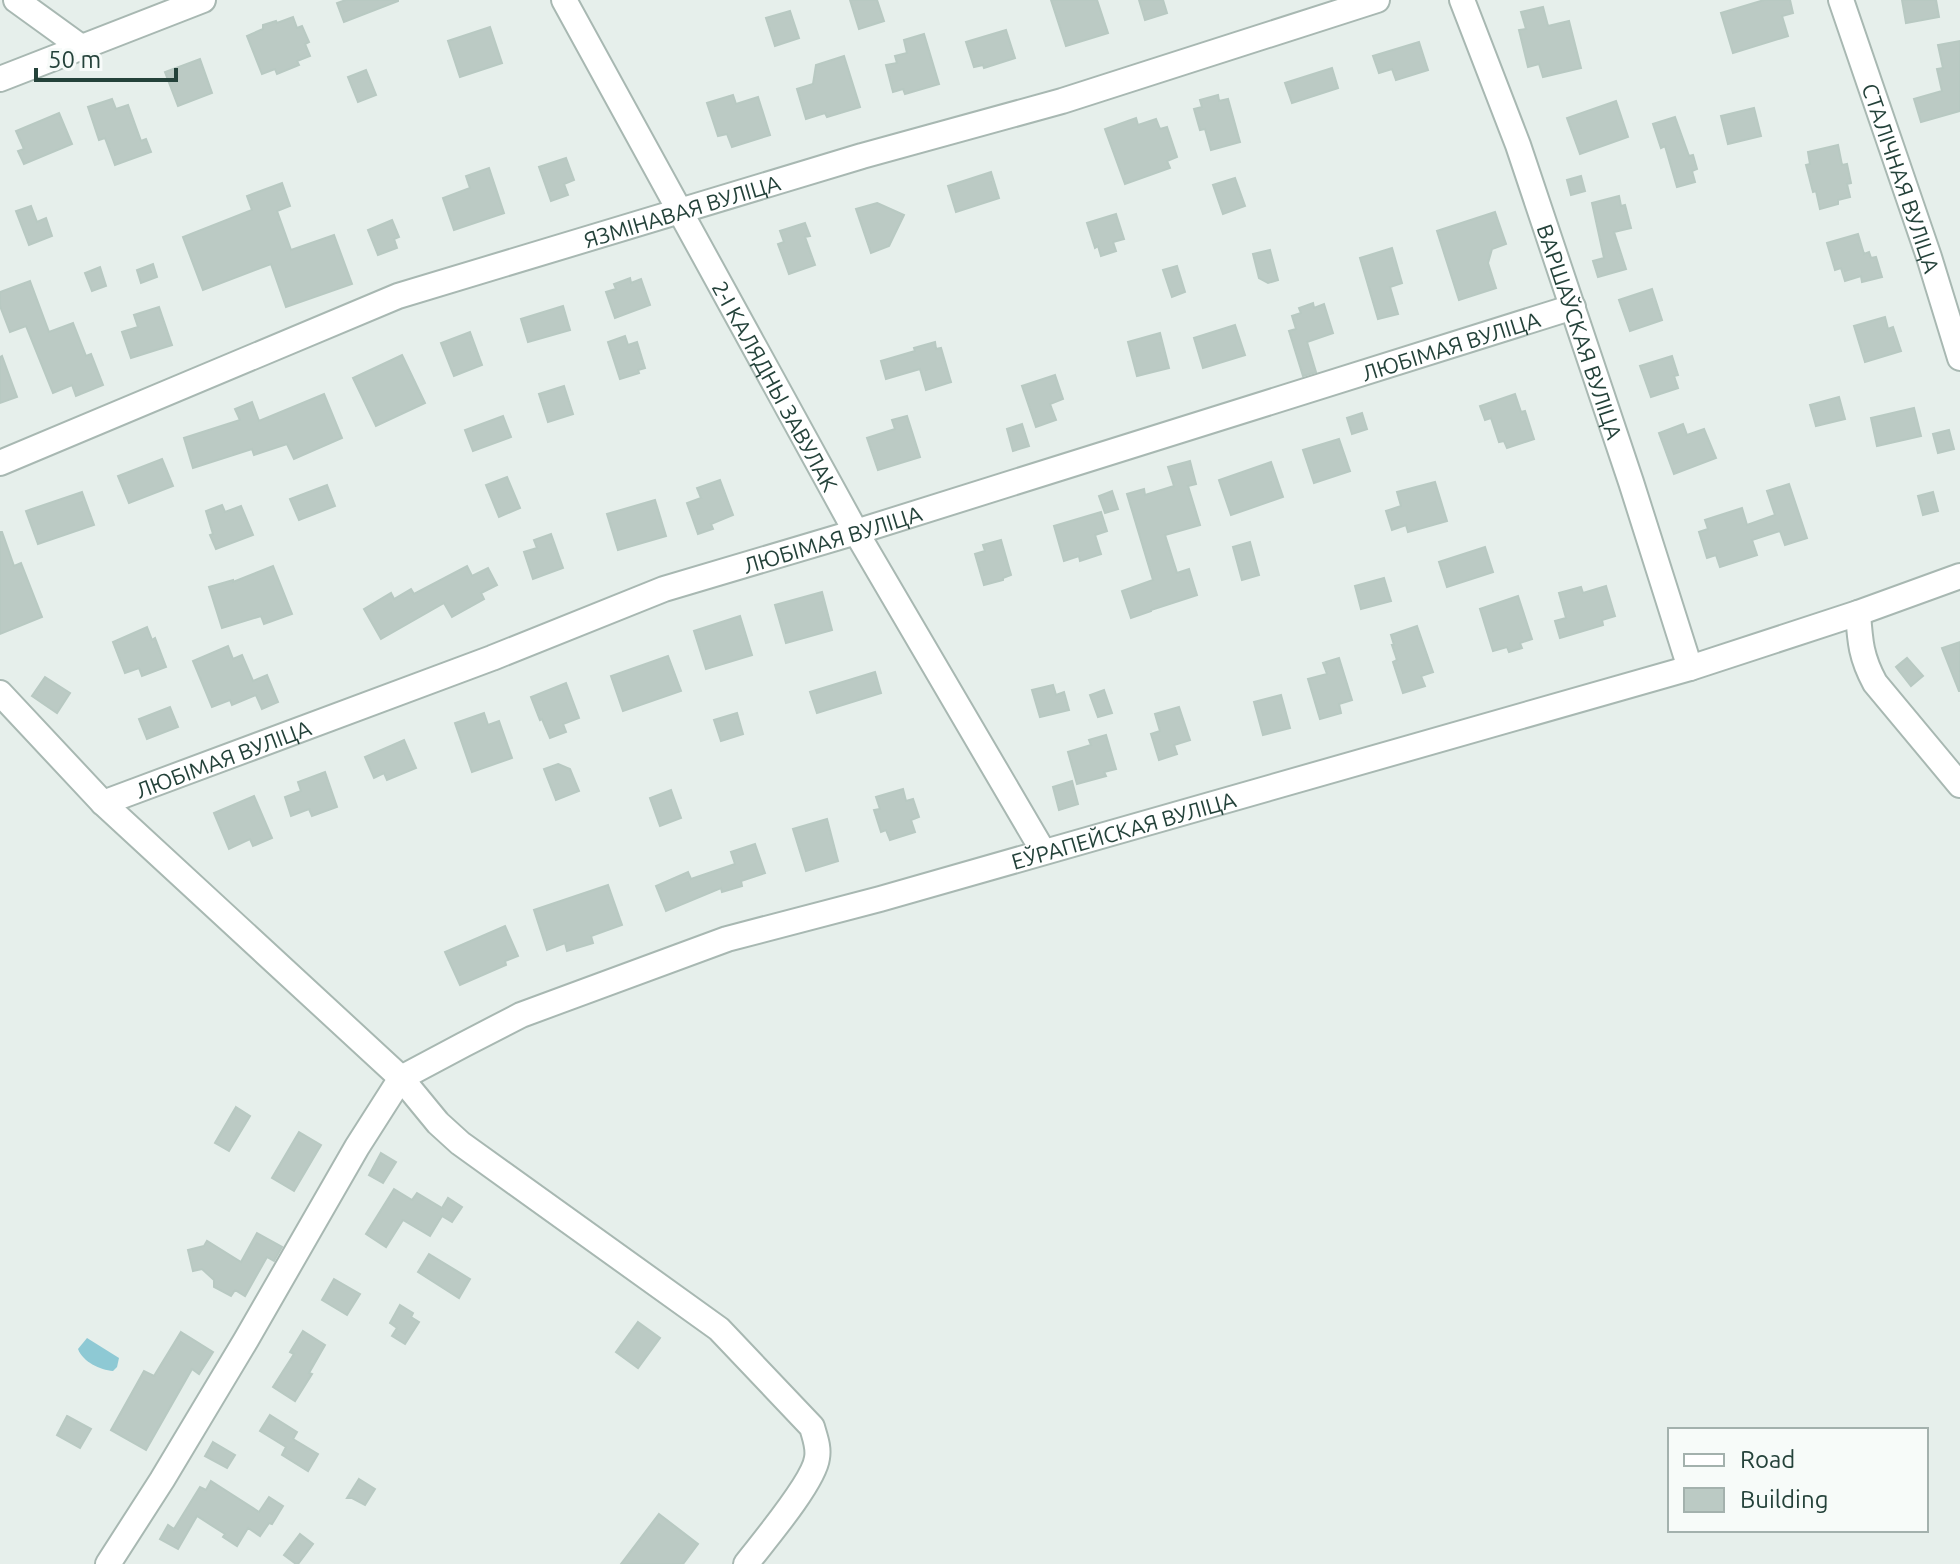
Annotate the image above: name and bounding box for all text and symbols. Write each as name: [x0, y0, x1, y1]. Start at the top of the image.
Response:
scale bar: [36, 32, 176, 82]
text: 50 m: [48, 46, 101, 73]
street label: СТАЛІЧНАЯ ВУЛІЦА: [1858, 80, 1946, 276]
street label: ЯЗМІНАВАЯ ВУЛІЦА: [581, 169, 784, 252]
street label: ВАРШАЎСКАЯ ВУЛІЦА: [1533, 221, 1628, 443]
street label: 2-І КАЛЯДНЫ ЗАВУЛАК: [708, 276, 844, 496]
street label: ЛЮБІМАЯ ВУЛІЦА: [1358, 305, 1544, 385]
street label: ЛЮБІМАЯ ВУЛІЦА: [740, 500, 925, 577]
street label: ЛЮБІМАЯ ВУЛІЦА: [132, 714, 315, 802]
street label: ЕЎРАПЕЙСКАЯ ВУЛІЦА: [1008, 786, 1239, 873]
legend: [1668, 1428, 1928, 1532]
text: Road: [1740, 1446, 1795, 1473]
text: Building: [1740, 1486, 1828, 1513]

